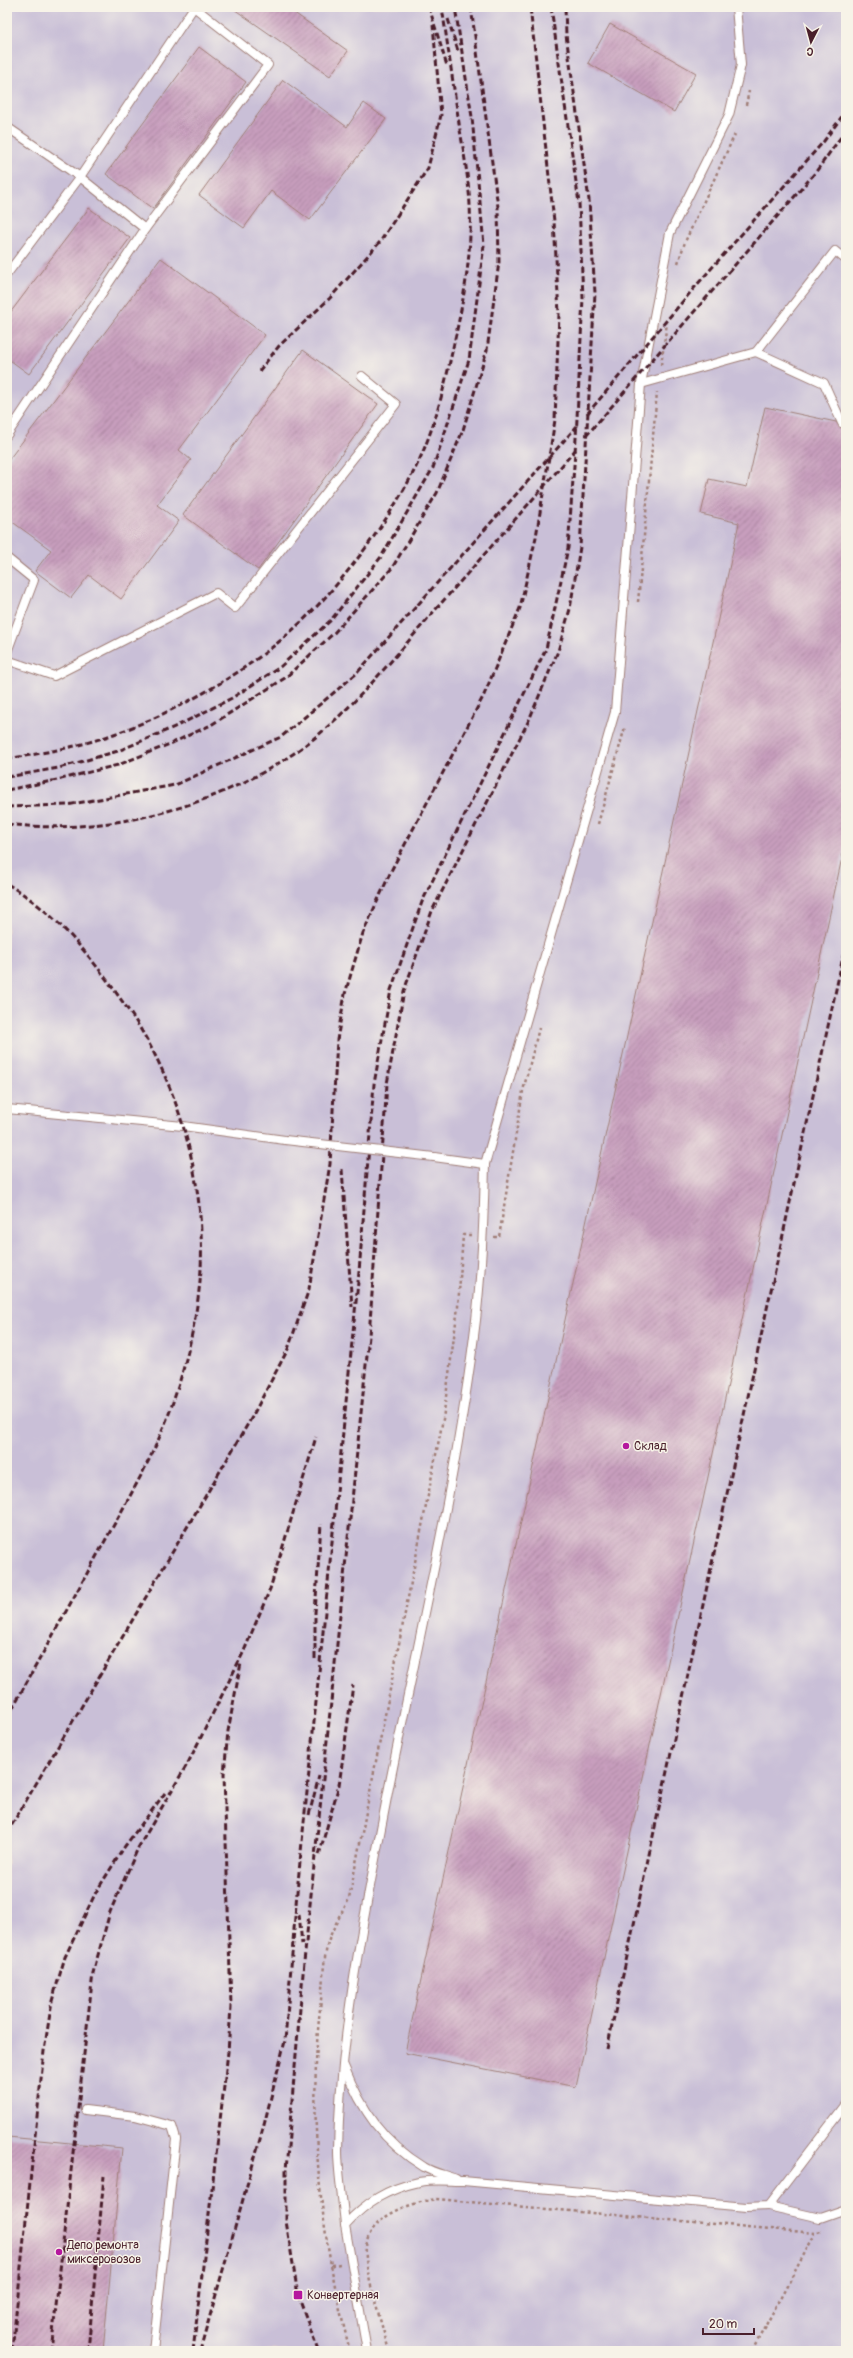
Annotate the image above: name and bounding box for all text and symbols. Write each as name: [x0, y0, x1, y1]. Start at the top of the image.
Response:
north arrow: [791, 22, 831, 62]
text: С: [806, 45, 814, 58]
place label: Склад: [634, 1439, 667, 1454]
marker: Склад: [621, 1441, 631, 1451]
place label: Депо ремонта миксеровозов: [66, 2238, 141, 2267]
marker: Депо ремонта миксеровозов: [54, 2247, 64, 2257]
place label: Конвертерная: [307, 2288, 379, 2303]
marker: Конвертерная: [292, 2289, 304, 2301]
scale bar: [703, 2310, 754, 2336]
text: 20 m: [709, 2317, 738, 2332]

